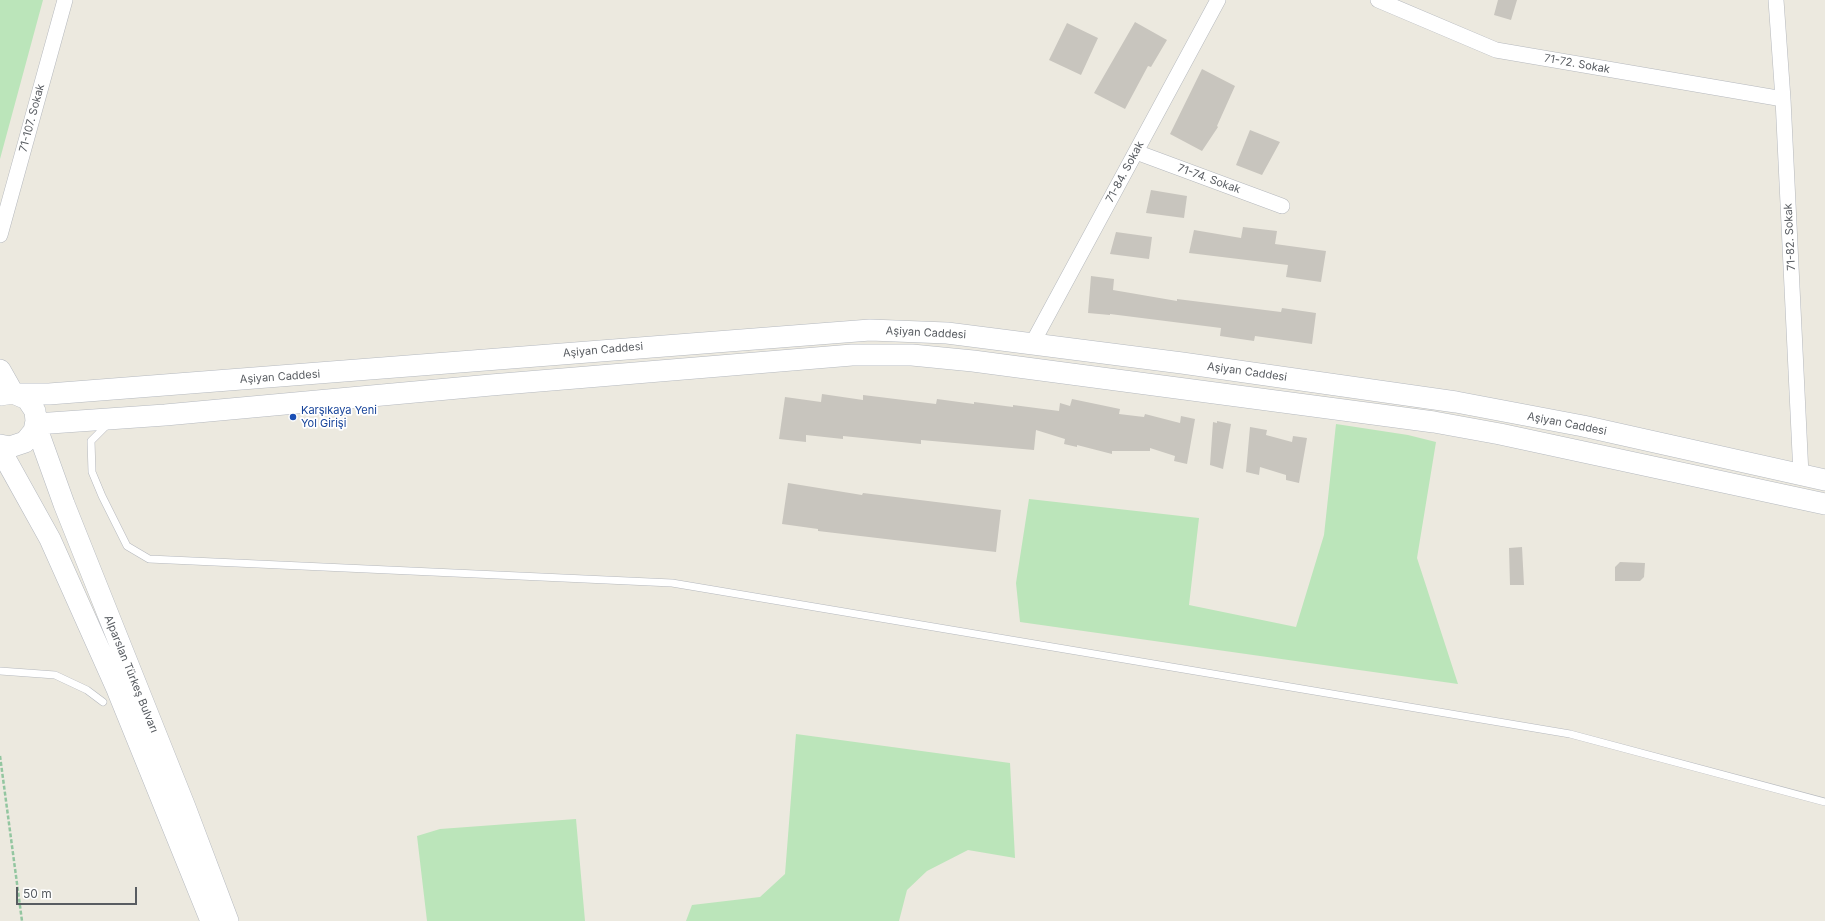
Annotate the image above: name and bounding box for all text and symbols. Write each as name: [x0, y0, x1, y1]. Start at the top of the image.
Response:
street label: 71-72. Sokak: [1543, 52, 1611, 76]
street label: 71-107. Sokak: [17, 82, 47, 154]
street label: 71-84. Sokak: [1103, 139, 1147, 205]
street label: 71-74. Sokak: [1176, 162, 1242, 196]
street label: 71-82. Sokak: [1782, 203, 1798, 271]
street label: Aşiyan Caddesi: [885, 324, 967, 342]
street label: Aşiyan Caddesi: [562, 340, 644, 360]
street label: Aşiyan Caddesi: [1206, 360, 1288, 384]
street label: Aşiyan Caddesi: [239, 368, 321, 386]
place label: Karşıkaya Yeni Yol Girişi: [301, 404, 377, 430]
street label: Aşiyan Caddesi: [1526, 410, 1608, 438]
marker: Karşıkaya Yeni Yol Girişi: [288, 412, 298, 422]
street label: Alparslan Türkeş Bulvarı: [101, 613, 161, 735]
scale bar: [18, 879, 139, 905]
text: 50 m: [23, 886, 52, 901]

